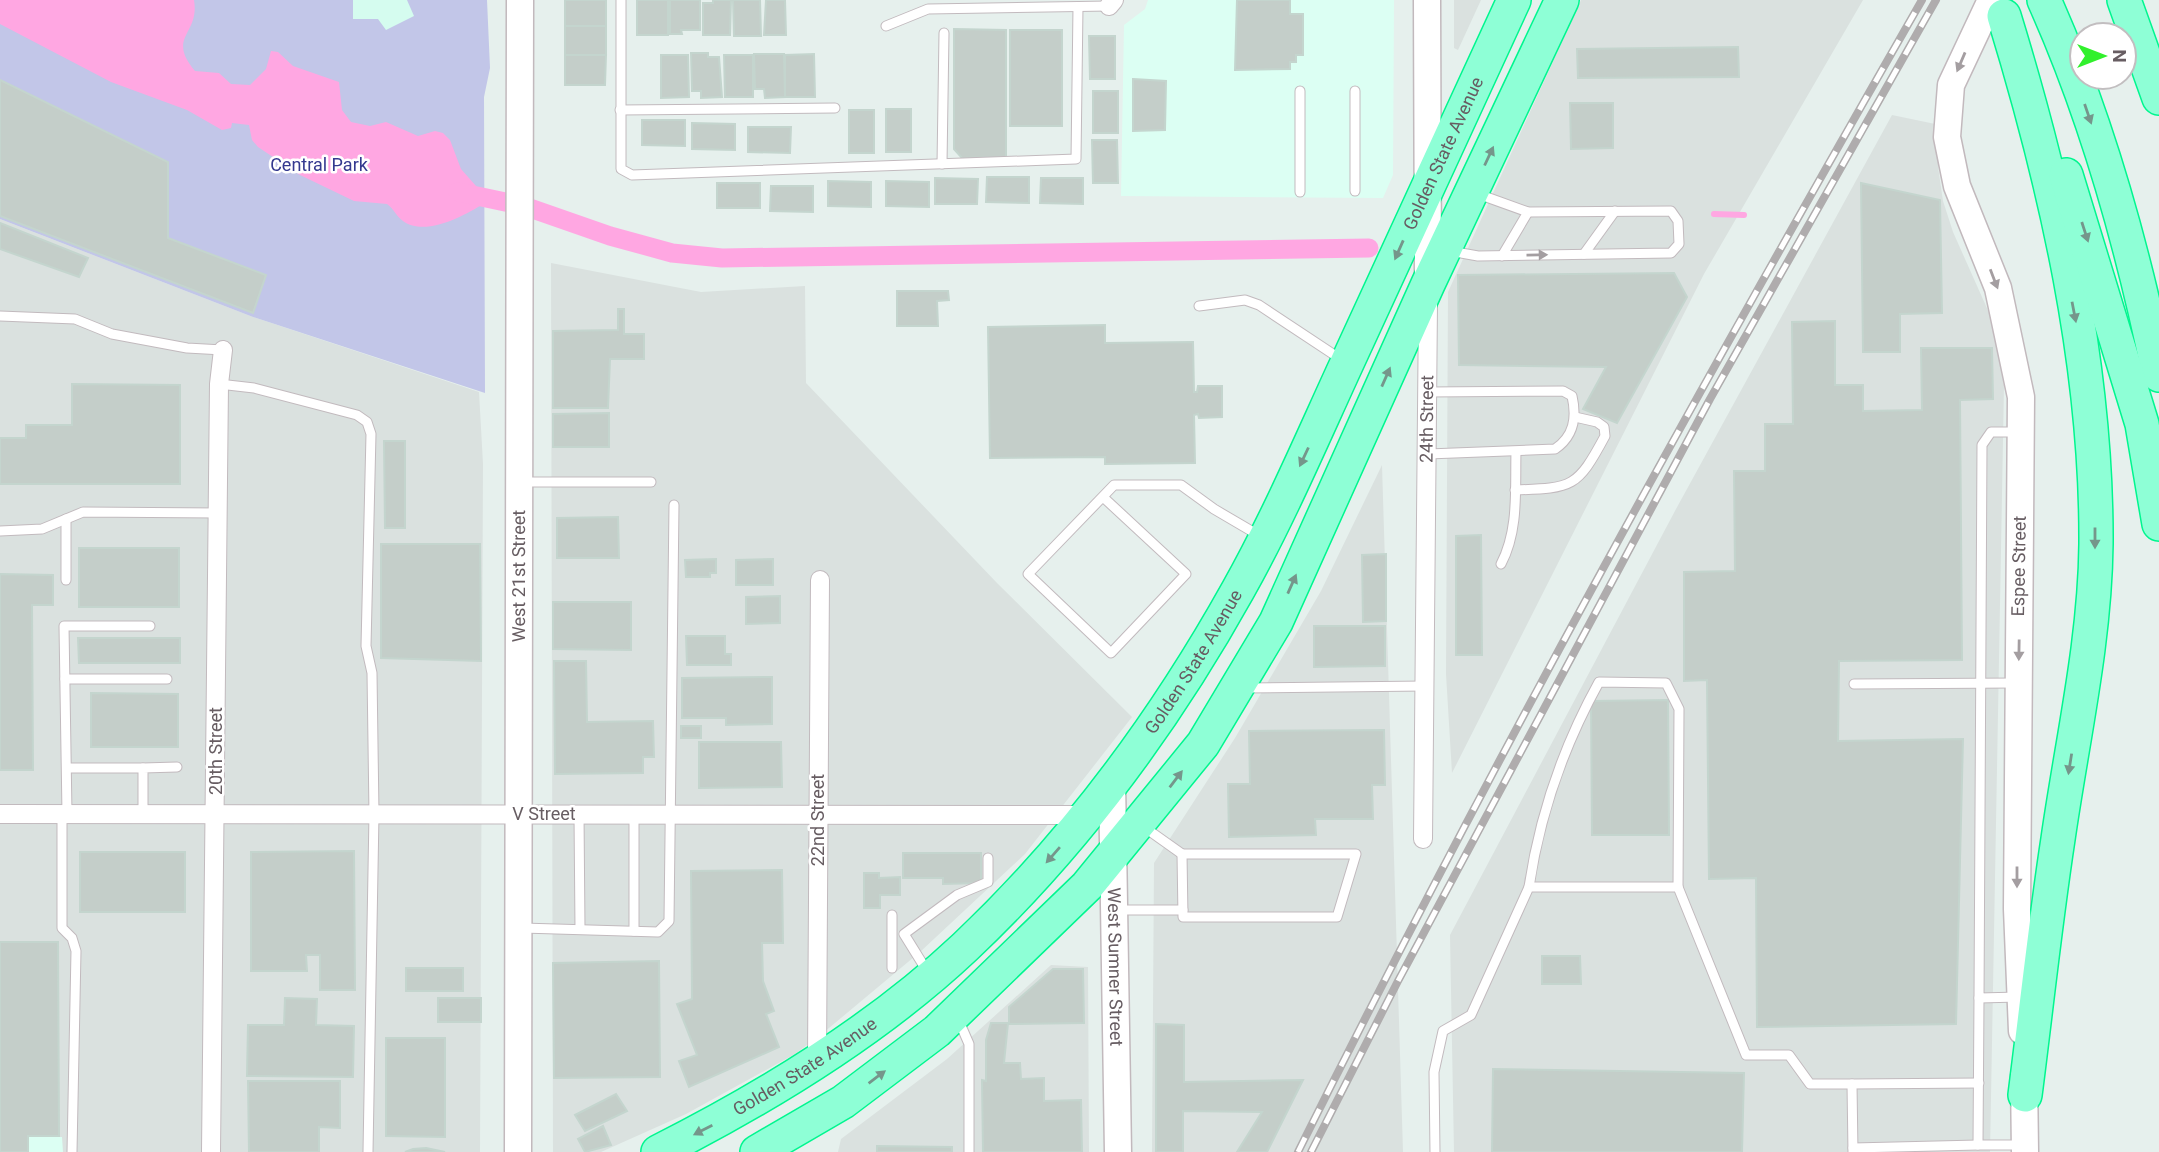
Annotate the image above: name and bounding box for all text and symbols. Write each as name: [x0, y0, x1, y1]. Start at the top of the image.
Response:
north arrow: [2068, 21, 2138, 91]
text: N: [2108, 49, 2131, 63]
one-way arrow: [1955, 51, 1966, 72]
street label: Golden State Avenue: [1399, 73, 1487, 233]
one-way arrow: [2083, 104, 2094, 125]
one-way arrow: [1483, 146, 1495, 166]
park label: Central Park: [270, 154, 369, 175]
one-way arrow: [2080, 222, 2091, 243]
one-way arrow: [1393, 240, 1405, 260]
one-way arrow: [1526, 249, 1548, 261]
one-way arrow: [1988, 268, 1999, 289]
one-way arrow: [2069, 301, 2080, 323]
one-way arrow: [1381, 366, 1392, 387]
street label: 24th Street: [1416, 375, 1437, 463]
one-way arrow: [1298, 447, 1310, 467]
street label: West 21st Street: [508, 510, 529, 642]
street label: Espee Street: [2007, 515, 2030, 617]
one-way arrow: [2089, 527, 2101, 549]
one-way arrow: [1286, 574, 1298, 594]
street label: Golden State Avenue: [1140, 586, 1246, 738]
one-way arrow: [2013, 639, 2025, 661]
street label: 20th Street: [205, 707, 226, 795]
one-way arrow: [2064, 753, 2075, 775]
one-way arrow: [1169, 770, 1183, 788]
street label: 22nd Street: [807, 774, 828, 866]
street label: V Street: [512, 803, 576, 824]
one-way arrow: [1045, 846, 1061, 864]
one-way arrow: [2011, 867, 2023, 889]
street label: West Sumner Street: [1104, 887, 1127, 1047]
street label: Golden State Avenue: [729, 1013, 881, 1120]
one-way arrow: [868, 1070, 886, 1084]
one-way arrow: [692, 1123, 712, 1135]

